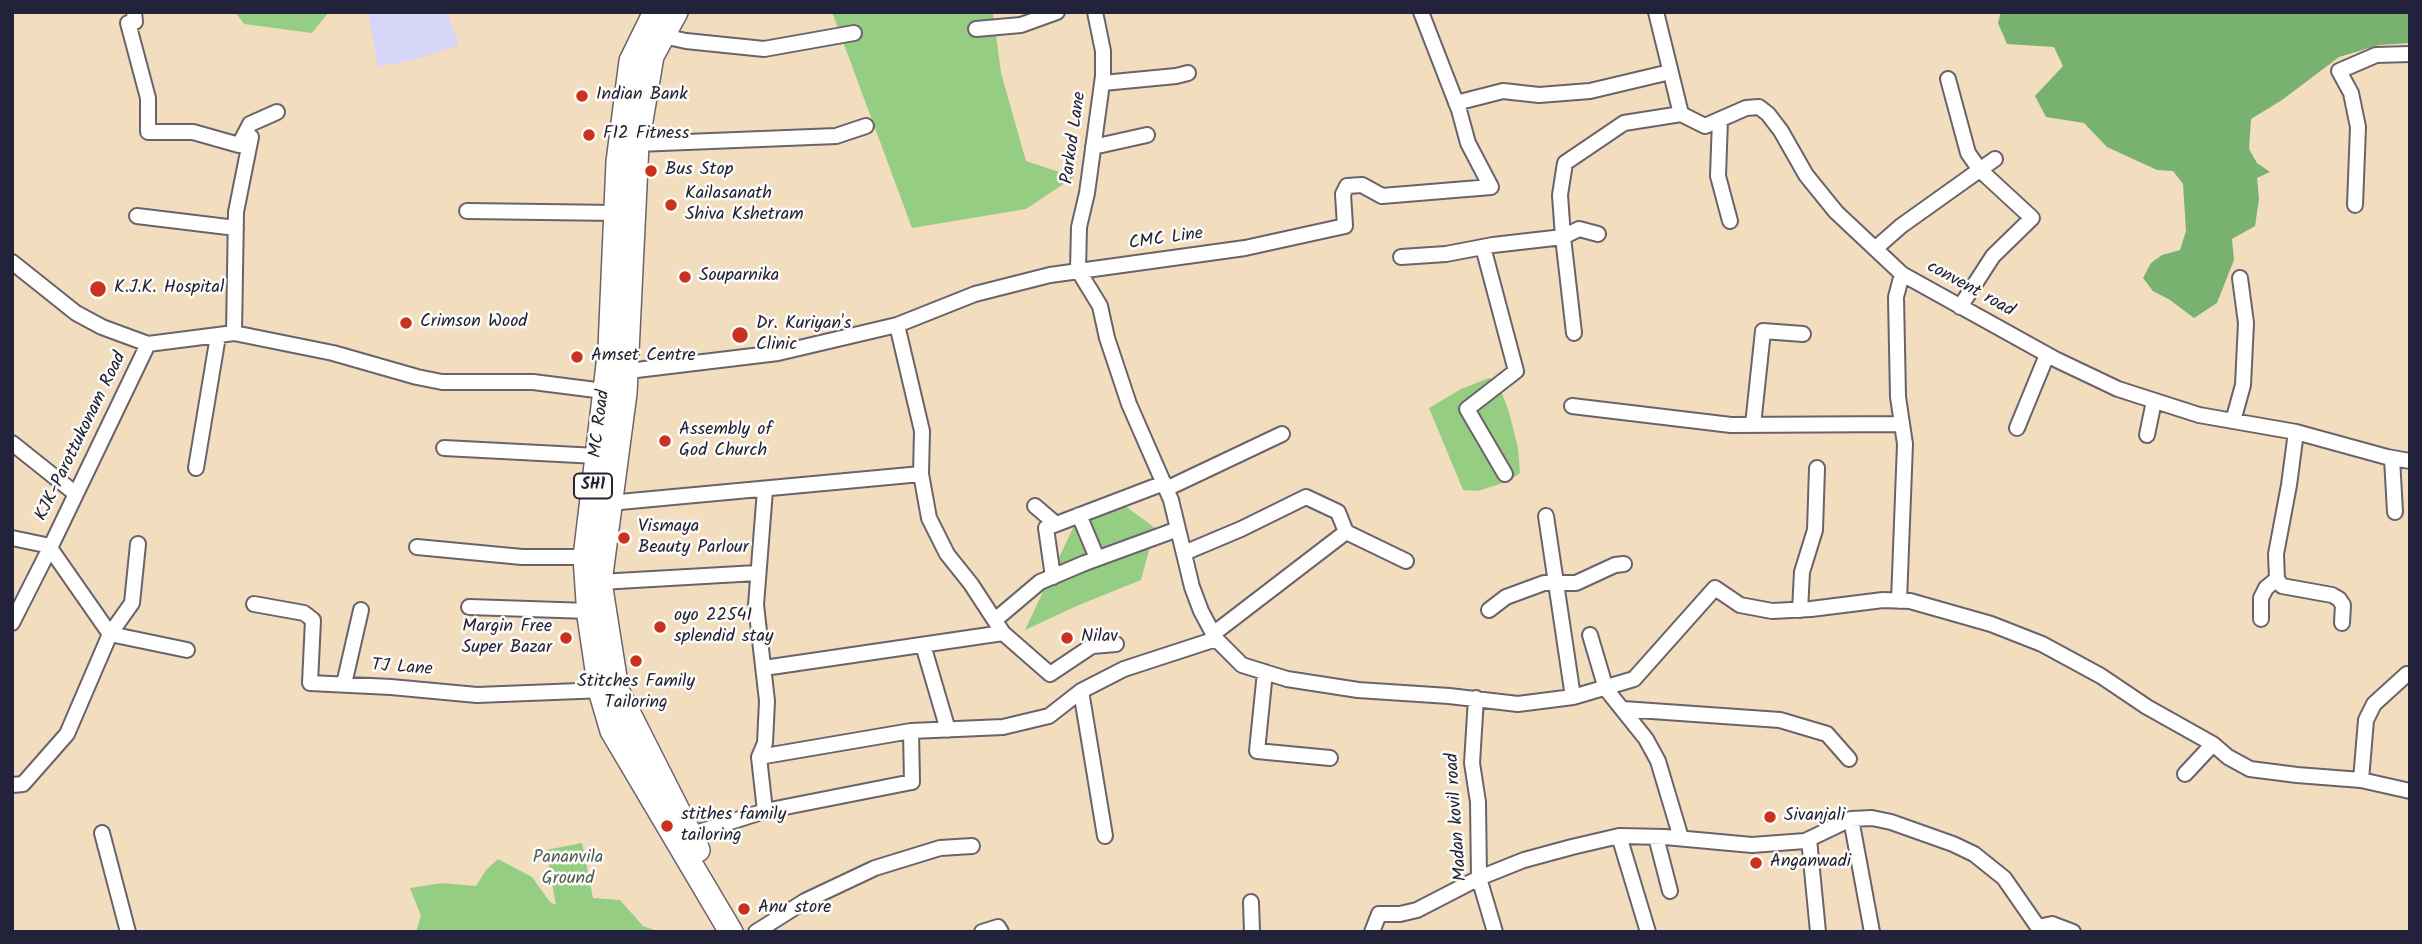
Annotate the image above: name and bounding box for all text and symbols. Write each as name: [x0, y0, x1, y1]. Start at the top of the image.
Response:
place label: Indian Bank: [596, 85, 688, 107]
marker: Indian Bank: [574, 88, 590, 104]
street label: Parkod Lane: [1058, 90, 1092, 186]
place label: F12 Fitness: [603, 124, 689, 146]
marker: F12 Fitness: [581, 127, 597, 143]
place label: Bus Stop: [665, 160, 733, 182]
marker: Bus Stop: [643, 163, 659, 179]
place label: Kailasanath Shiva Kshetram: [685, 184, 803, 227]
marker: Kailasanath Shiva Kshetram: [663, 197, 679, 213]
street label: CMC Line: [1127, 224, 1205, 256]
street label: convent road: [1922, 257, 2018, 323]
place label: Souparnika: [699, 266, 779, 288]
marker: Souparnika: [677, 269, 693, 285]
place label: K.J.K. Hospital: [114, 278, 224, 300]
marker: K.J.K. Hospital: [88, 279, 108, 299]
place label: Crimson Wood: [420, 312, 527, 334]
place label: Dr. Kuriyan's Clinic: [756, 314, 851, 356]
marker: Crimson Wood: [398, 315, 414, 331]
marker: Dr. Kuriyan's Clinic: [730, 325, 750, 345]
place label: Amset Centre: [591, 346, 696, 368]
street label: KJK-Parottukonam Road: [32, 349, 132, 525]
marker: Amset Centre: [569, 349, 585, 365]
street label: MC Road: [586, 389, 616, 459]
place label: Assembly of God Church: [679, 420, 772, 462]
marker: Assembly of God Church: [657, 433, 673, 449]
road number: SH1: [574, 474, 612, 499]
place label: Vismaya Beauty Parlour: [638, 517, 749, 560]
marker: Vismaya Beauty Parlour: [616, 530, 632, 546]
place label: oyo 22541 splendid stay: [674, 606, 773, 648]
place label: Margin Free Super Bazar: [462, 617, 552, 660]
marker: oyo 22541 splendid stay: [652, 619, 668, 635]
place label: Nilav: [1081, 627, 1118, 649]
marker: Margin Free Super Bazar: [558, 630, 574, 646]
marker: Nilav: [1059, 630, 1075, 646]
marker: Stitches Family Tailoring: [628, 653, 644, 669]
street label: TJ Lane: [371, 656, 433, 682]
place label: Stitches Family Tailoring: [577, 672, 695, 714]
street label: Madan kovil road: [1443, 752, 1473, 882]
place label: stithes family tailoring: [681, 805, 786, 848]
place label: Sivanjali: [1784, 806, 1845, 828]
marker: Sivanjali: [1762, 809, 1778, 825]
marker: stithes family tailoring: [659, 818, 675, 834]
park label: Pananvila Ground: [533, 848, 603, 890]
place label: Anganwadi: [1770, 852, 1851, 874]
marker: Anganwadi: [1748, 855, 1764, 871]
place label: Anu store: [758, 898, 831, 920]
marker: Anu store: [736, 901, 752, 917]

